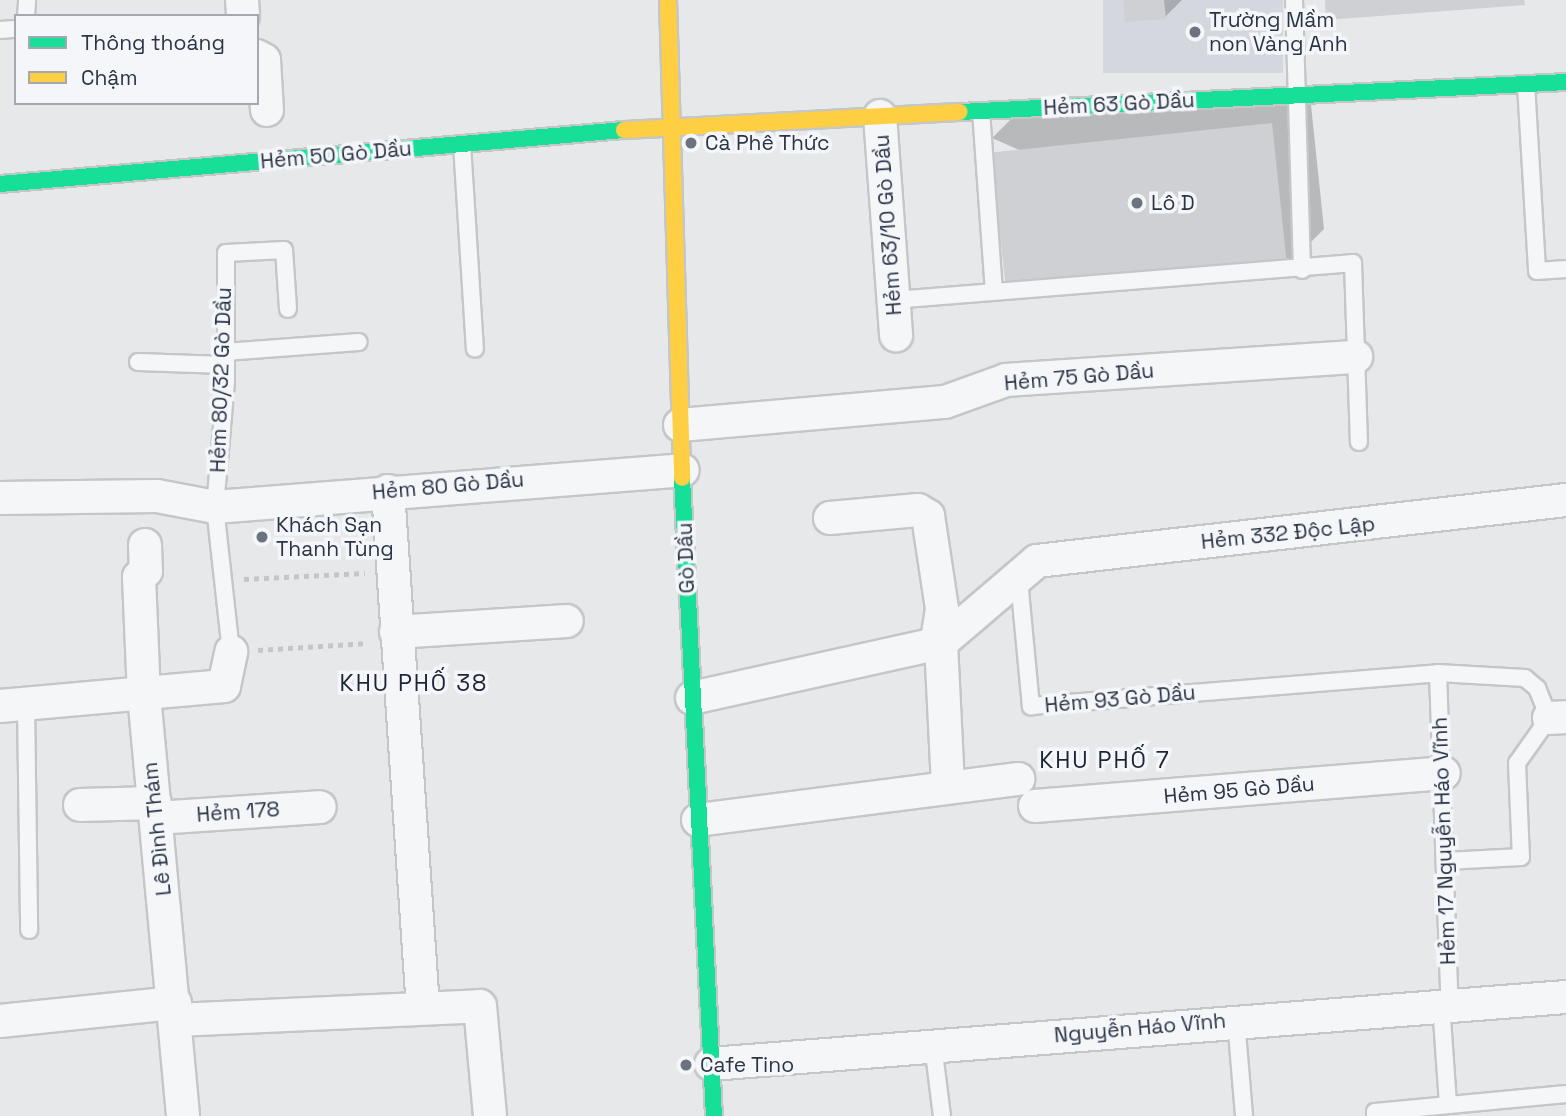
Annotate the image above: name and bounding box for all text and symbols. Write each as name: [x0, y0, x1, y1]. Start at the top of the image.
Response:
place label: Trường Mầm non Vàng Anh: [1209, 7, 1348, 57]
legend: [14, 14, 259, 105]
marker: Trường Mầm non Vàng Anh: [1187, 24, 1203, 40]
text: Thông thoáng: [81, 29, 225, 56]
text: Chậm: [81, 64, 138, 91]
street label: Hẻm 63 Gò Dầu: [1043, 87, 1195, 121]
place label: Cà Phê Thức: [705, 130, 830, 156]
street label: Hẻm 63/10 Gò Dầu: [869, 134, 907, 316]
marker: Cà Phê Thức: [683, 135, 699, 151]
street label: Hẻm 50 Gò Dầu: [259, 136, 413, 174]
place label: Lô D: [1151, 190, 1195, 216]
marker: Lô D: [1129, 195, 1145, 211]
street label: Hẻm 80/32 Gò Dầu: [205, 287, 237, 473]
street label: Hẻm 75 Gò Dầu: [1003, 358, 1155, 396]
street label: Hẻm 80 Gò Dầu: [371, 467, 525, 505]
street label: Hẻm 332 Độc Lập: [1200, 511, 1376, 555]
place label: Khách Sạn Thanh Tùng: [276, 512, 394, 562]
street label: Gò Dầu: [672, 522, 700, 594]
marker: Khách Sạn Thanh Tùng: [254, 529, 270, 545]
district label: KHU PHỐ 38: [341, 669, 487, 697]
street label: Hẻm 93 Gò Dầu: [1043, 680, 1197, 718]
street label: Hẻm 17 Nguyễn Háo Vĩnh: [1427, 716, 1461, 966]
district label: KHU PHỐ 7: [1040, 746, 1170, 774]
street label: Lê Đình Thám: [137, 761, 177, 897]
street label: Hẻm 95 Gò Dầu: [1163, 771, 1315, 809]
street label: Hẻm 178: [196, 797, 280, 827]
street label: Nguyễn Háo Vĩnh: [1053, 1008, 1227, 1048]
place label: Cafe Tino: [700, 1052, 795, 1078]
marker: Cafe Tino: [678, 1057, 694, 1073]

